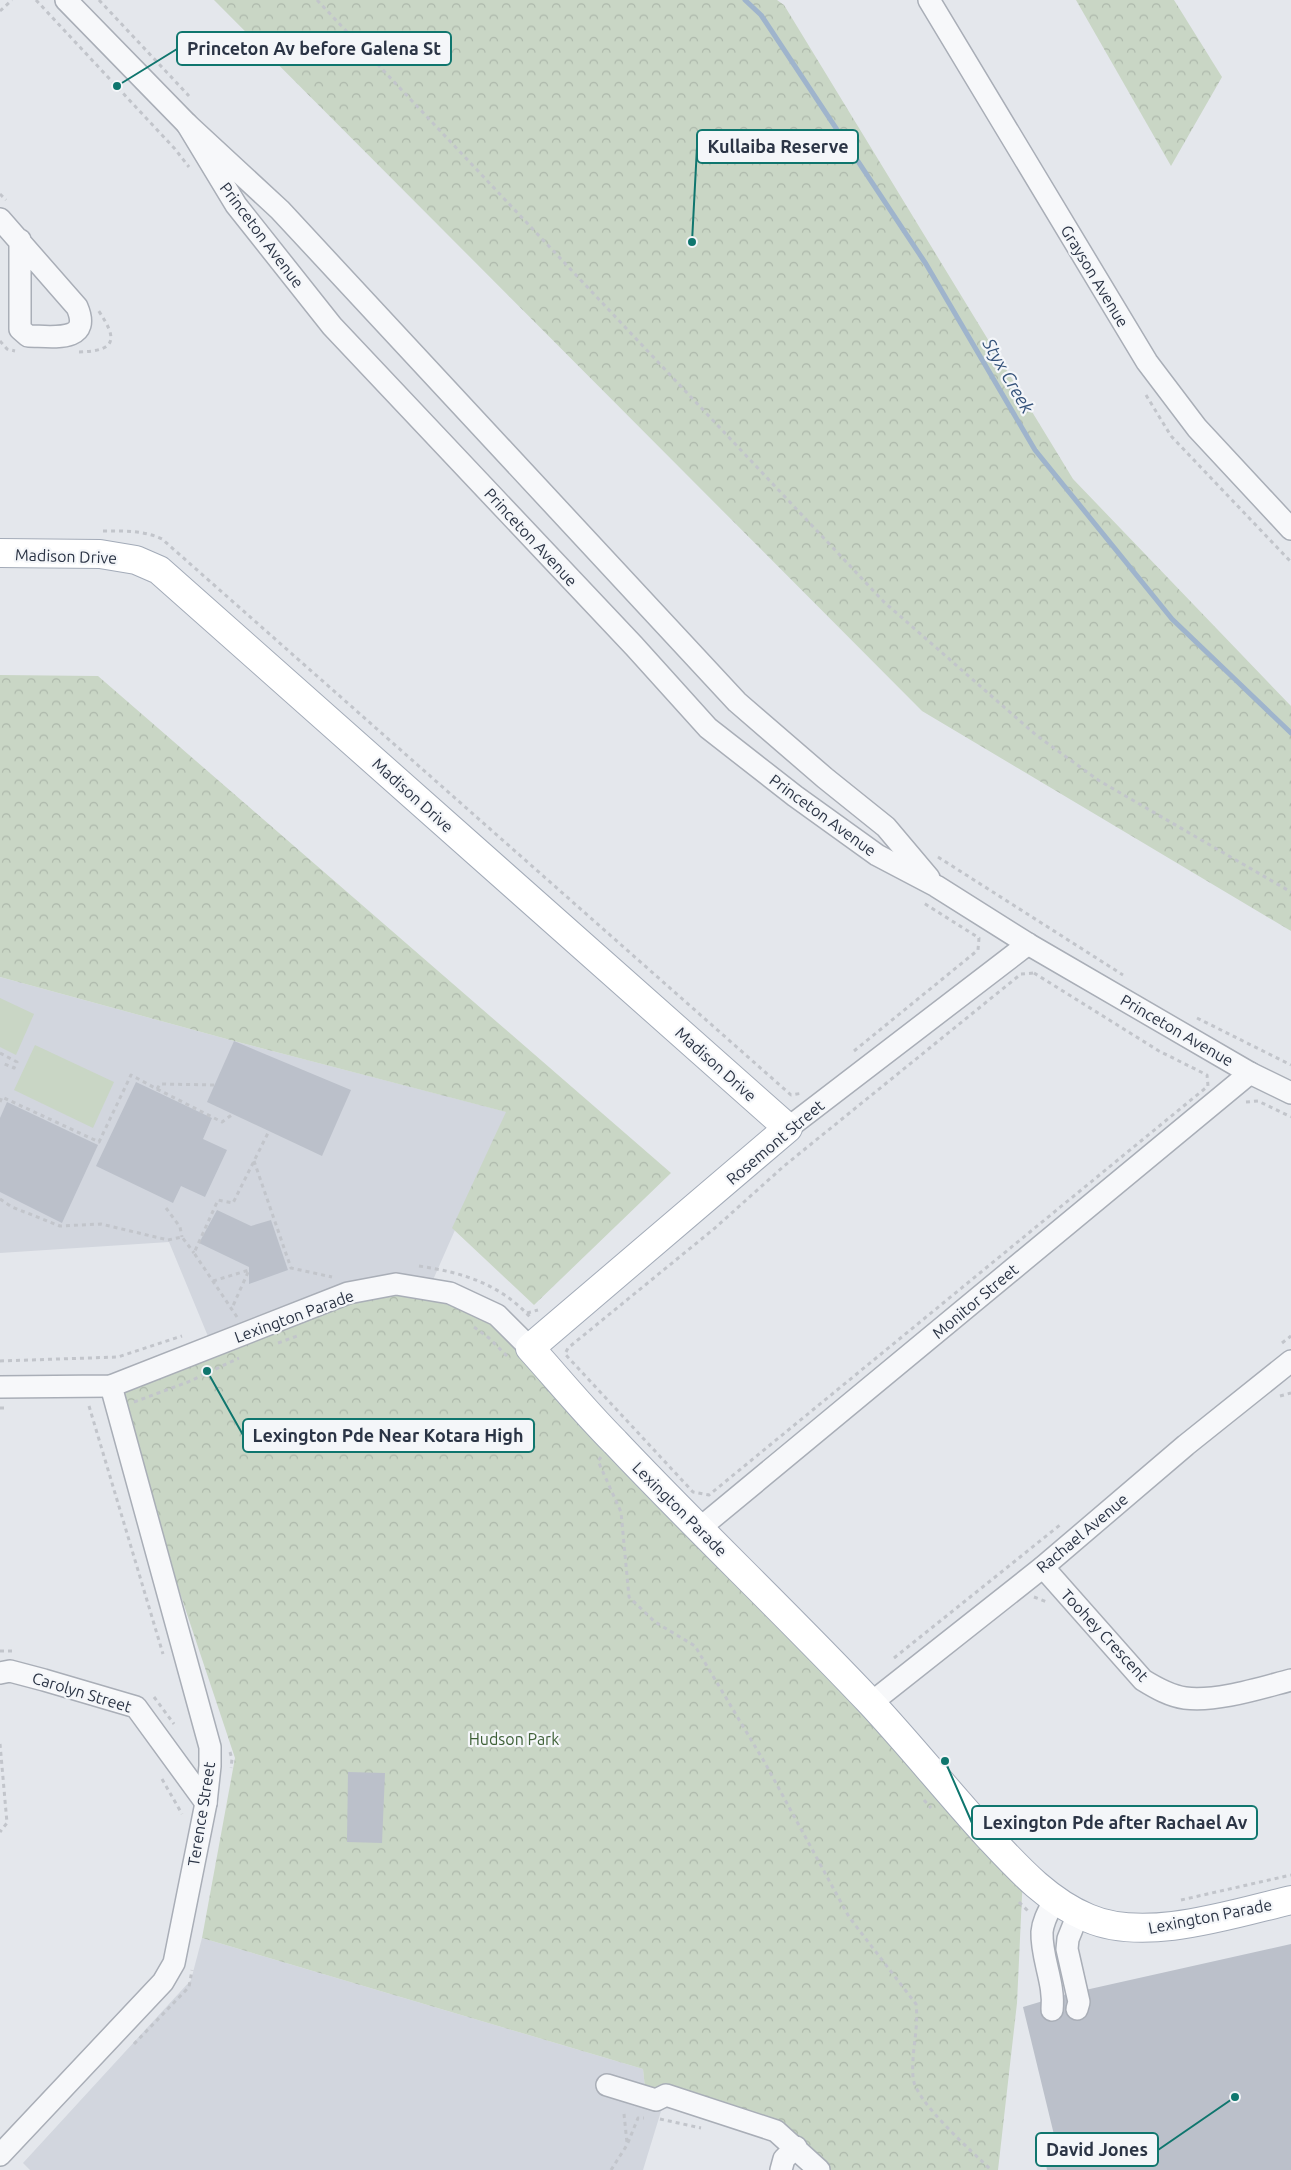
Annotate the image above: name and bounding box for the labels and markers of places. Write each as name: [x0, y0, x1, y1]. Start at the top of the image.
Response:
callout: Princeton Av before Galena St: [177, 32, 451, 65]
callout: Kullaiba Reserve: [697, 130, 858, 163]
callout: Lexington Pde Near Kotara High: [243, 1419, 534, 1452]
callout: Lexington Pde after Rachael Av: [972, 1806, 1257, 1839]
callout: David Jones: [1036, 2133, 1158, 2166]

